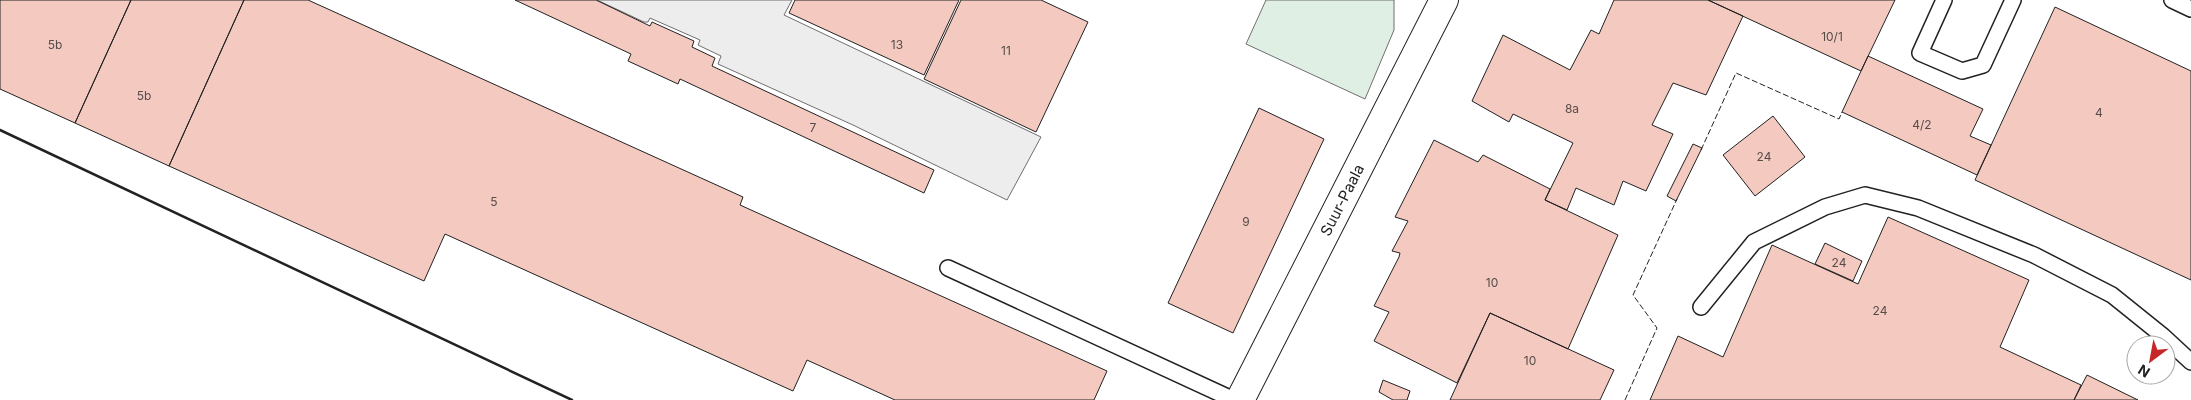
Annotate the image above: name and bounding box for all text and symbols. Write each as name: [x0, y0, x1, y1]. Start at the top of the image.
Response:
house number: 10/1: [1821, 29, 1843, 44]
house number: 5b: [48, 37, 62, 52]
house number: 13: [891, 37, 903, 52]
house number: 11: [1001, 43, 1011, 58]
house number: 5b: [137, 88, 151, 103]
house number: 8a: [1565, 101, 1579, 116]
house number: 4: [2095, 105, 2103, 120]
house number: 4/2: [1912, 117, 1932, 132]
house number: 7: [810, 120, 817, 135]
house number: 24: [1757, 149, 1772, 164]
street label: Suur-Paala: [1316, 161, 1368, 239]
house number: 5: [490, 194, 498, 209]
house number: 9: [1242, 214, 1250, 229]
house number: 24: [1832, 255, 1847, 270]
house number: 10: [1486, 275, 1498, 290]
house number: 24: [1873, 303, 1888, 318]
north arrow: [2126, 335, 2176, 385]
house number: 10: [1524, 353, 1536, 368]
text: N: [2135, 361, 2153, 381]

